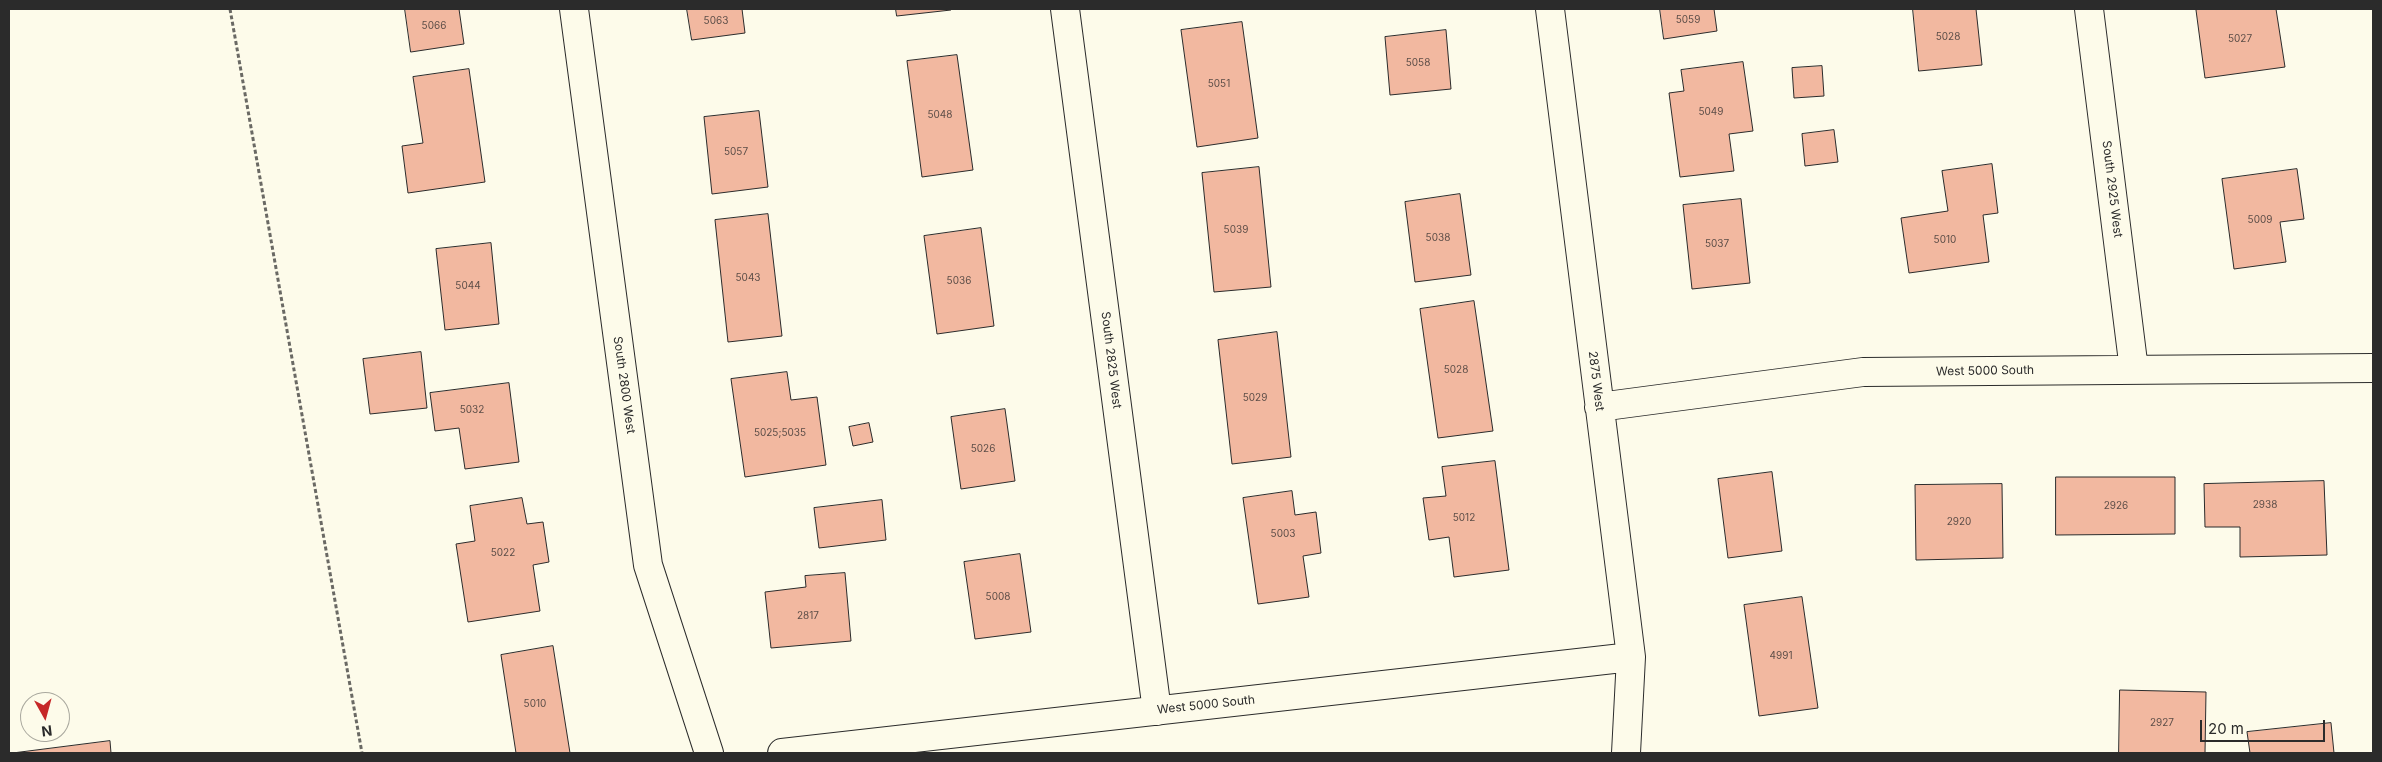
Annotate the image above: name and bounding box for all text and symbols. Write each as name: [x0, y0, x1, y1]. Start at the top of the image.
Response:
house number: 5059: [1676, 14, 1700, 26]
house number: 5063: [704, 15, 728, 27]
house number: 5066: [422, 20, 446, 32]
house number: 5028: [1936, 31, 1960, 43]
house number: 5027: [2228, 33, 2252, 45]
house number: 5058: [1406, 57, 1430, 69]
house number: 5051: [1208, 78, 1230, 90]
house number: 5049: [1698, 106, 1724, 118]
house number: 5048: [927, 109, 953, 121]
street label: South 2925 West: [2099, 140, 2125, 238]
house number: 5057: [724, 146, 748, 158]
house number: 5009: [2248, 214, 2272, 226]
house number: 5039: [1224, 224, 1248, 236]
house number: 5038: [1426, 232, 1450, 244]
house number: 5010: [1934, 234, 1956, 246]
house number: 5037: [1705, 238, 1729, 250]
house number: 5043: [735, 272, 761, 284]
house number: 5036: [947, 275, 971, 287]
house number: 5044: [455, 280, 481, 292]
street label: South 2825 West: [1098, 311, 1124, 409]
street label: South 2800 West: [610, 335, 638, 435]
street label: 2875 West: [1585, 350, 1607, 412]
street label: West 5000 South: [1936, 363, 2034, 379]
house number: 5028: [1444, 364, 1468, 376]
house number: 5029: [1243, 392, 1267, 404]
house number: 5032: [460, 404, 484, 416]
house number: 5025;5035: [754, 427, 806, 439]
house number: 5026: [971, 443, 995, 455]
house number: 2938: [2253, 499, 2277, 511]
house number: 2926: [2104, 500, 2128, 512]
house number: 5012: [1453, 512, 1475, 524]
house number: 2920: [1947, 516, 1971, 528]
house number: 5003: [1271, 528, 1295, 540]
house number: 5022: [491, 547, 515, 559]
house number: 5008: [986, 591, 1010, 603]
house number: 2817: [797, 610, 819, 622]
house number: 4991: [1770, 650, 1792, 662]
north arrow: [20, 692, 70, 742]
street label: West 5000 South: [1156, 693, 1256, 717]
house number: 5010: [524, 698, 546, 710]
scale bar: [2202, 710, 2327, 742]
house number: 2927: [2150, 717, 2174, 729]
text: 20 m: [2208, 719, 2244, 738]
text: N: [40, 722, 53, 740]

